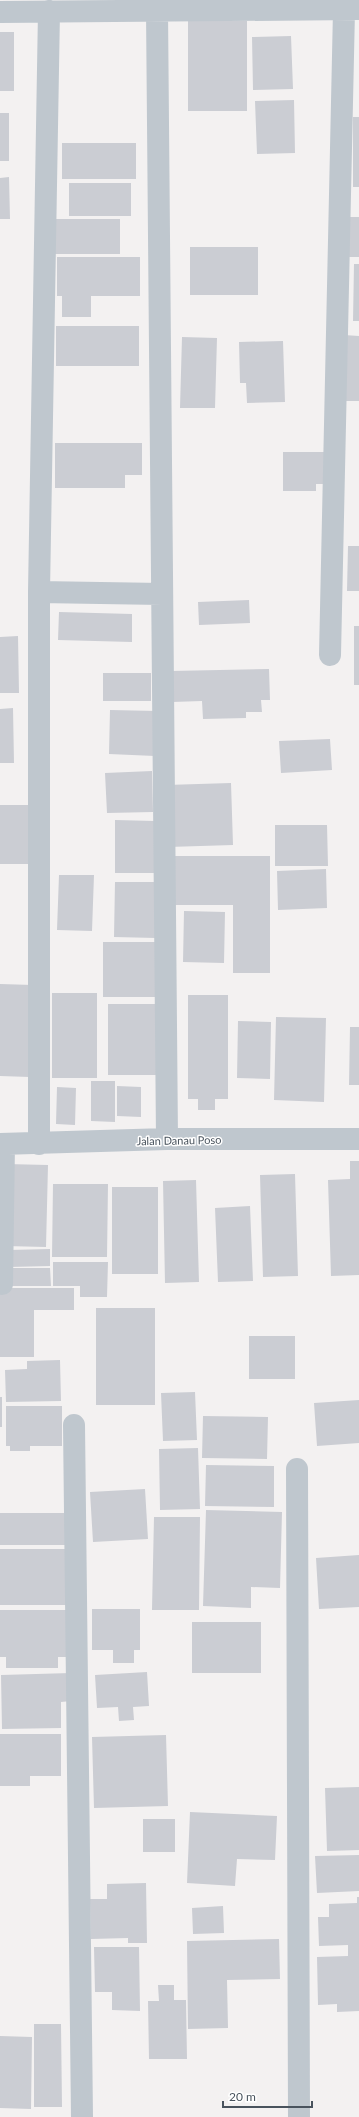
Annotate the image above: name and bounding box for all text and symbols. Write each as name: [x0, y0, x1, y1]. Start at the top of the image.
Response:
street label: Jalan Danau Poso: [137, 1133, 221, 1147]
scale bar: [223, 2083, 312, 2109]
text: 20 m: [229, 2089, 256, 2104]

